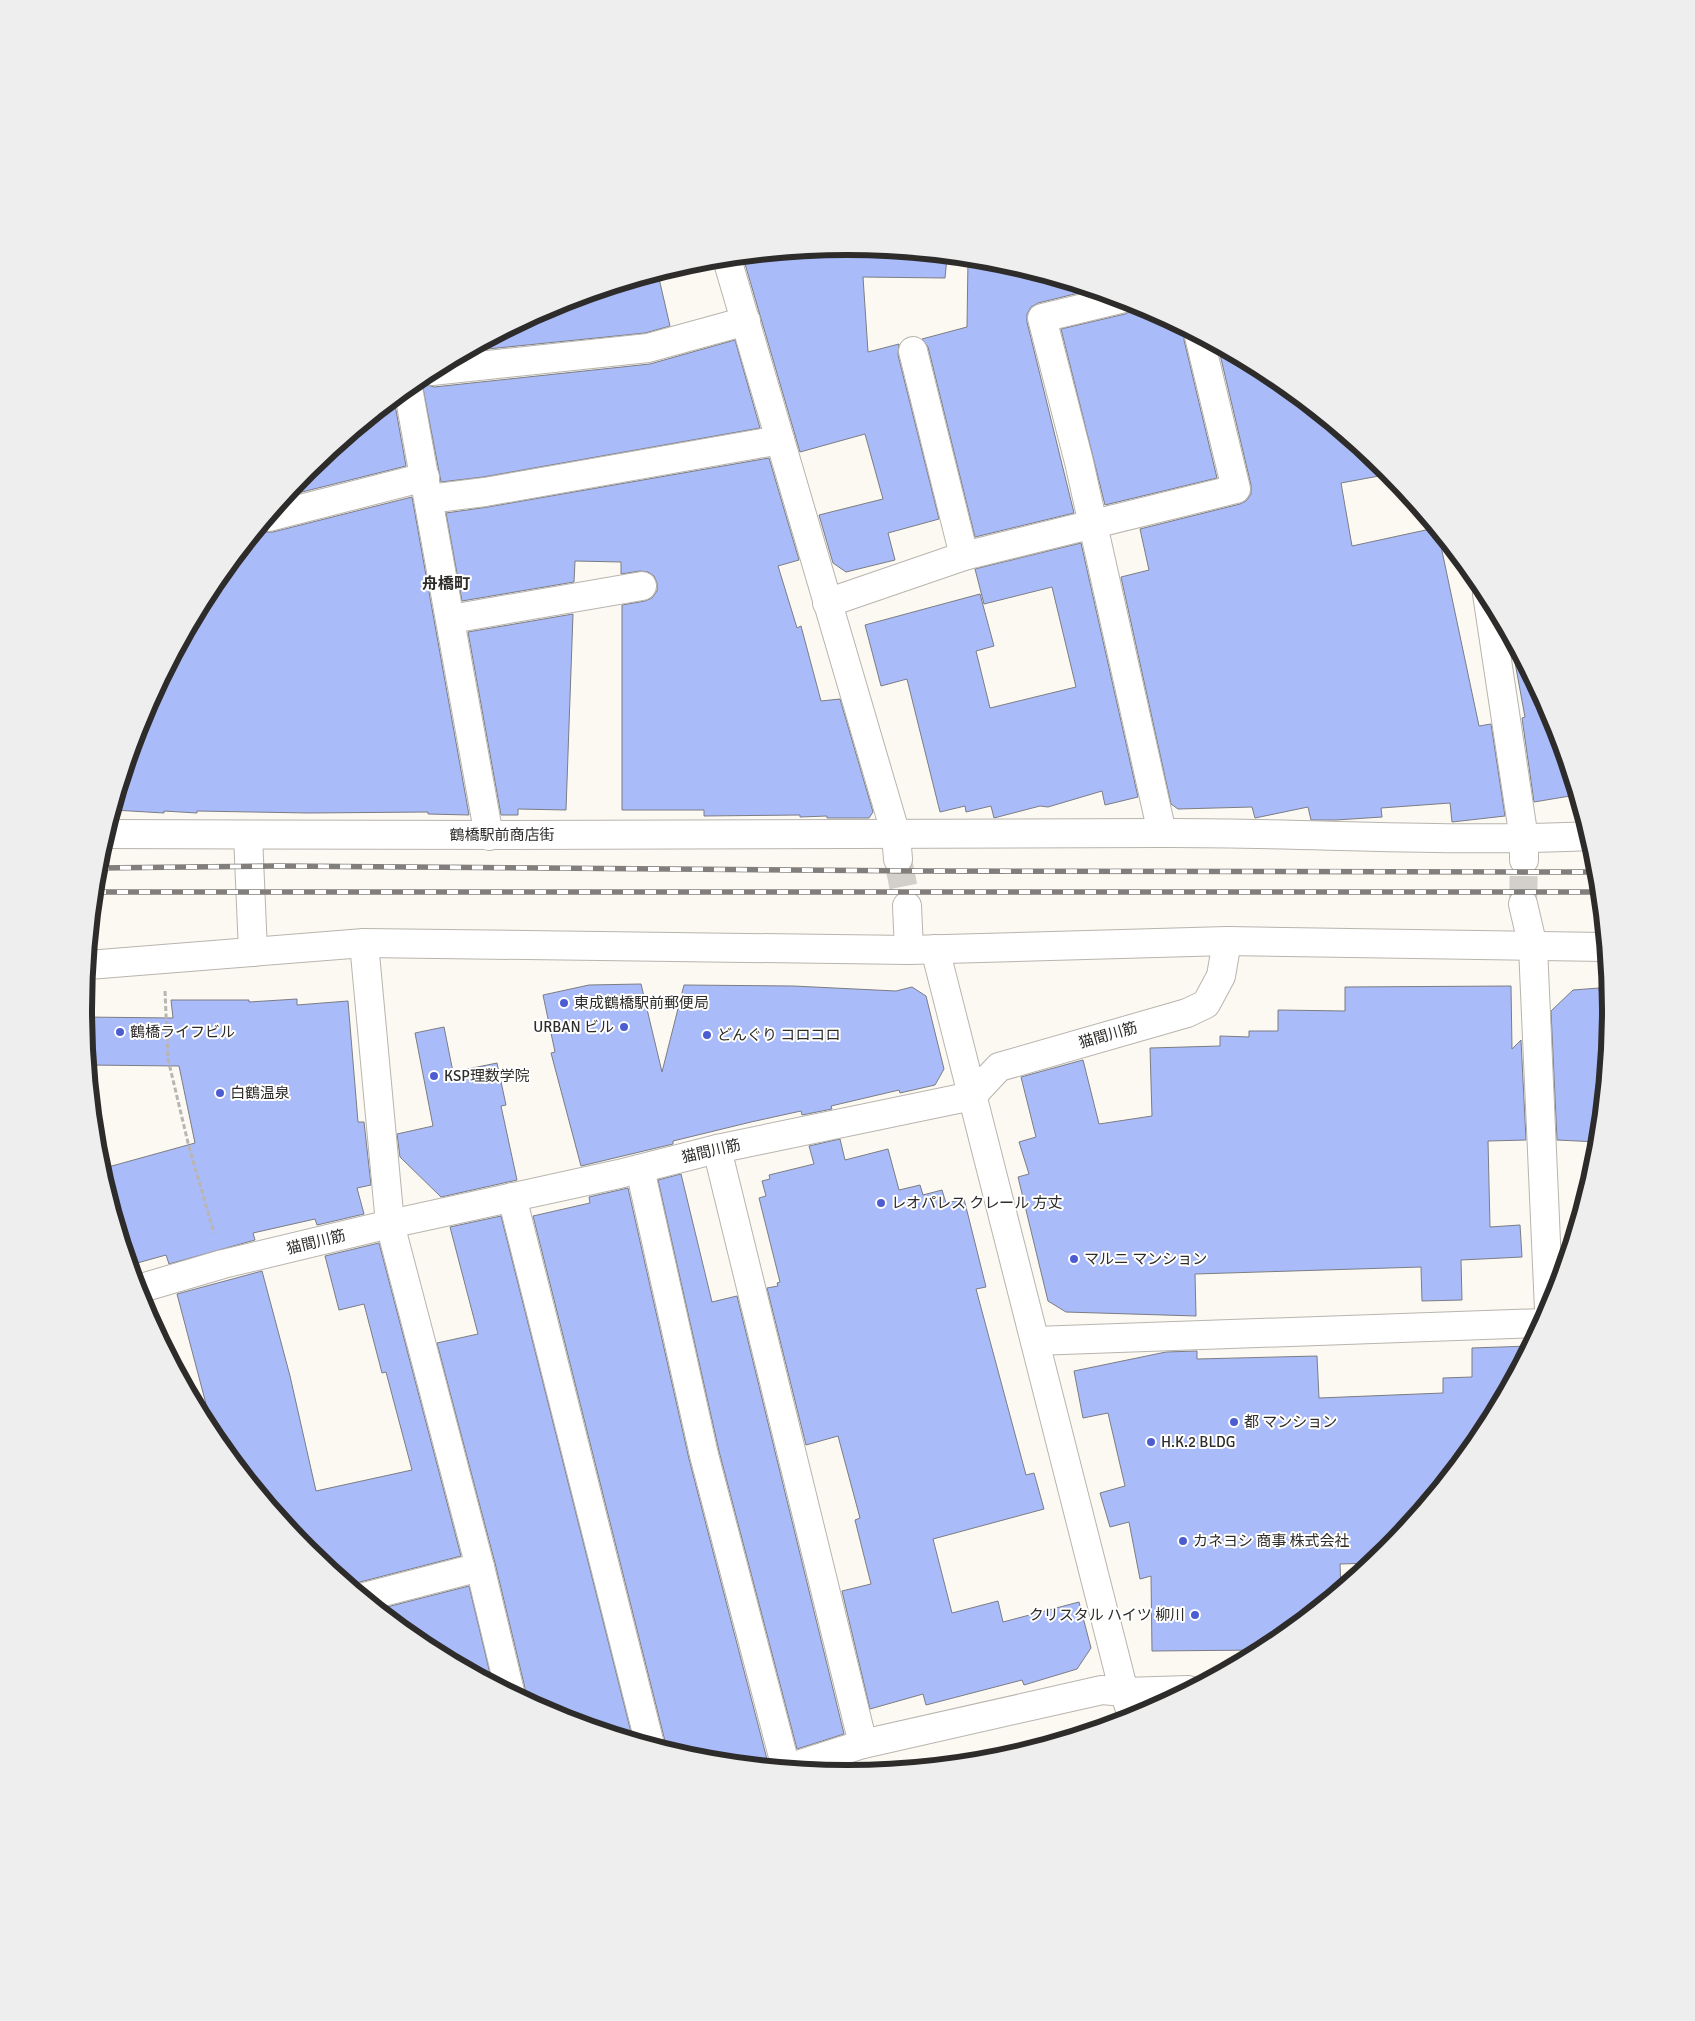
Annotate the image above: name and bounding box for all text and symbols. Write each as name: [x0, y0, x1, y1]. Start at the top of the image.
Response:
district label: 舟橋町: [422, 574, 470, 594]
street label: 鶴橋駅前商店街: [449, 826, 555, 844]
place label: 東成鶴橋駅前郵便局: [574, 994, 709, 1012]
marker: 東成鶴橋駅前郵便局: [558, 997, 570, 1009]
place label: URBAN ビル: [533, 1018, 614, 1036]
street label: 猫間川筋: [1077, 1018, 1139, 1052]
marker: URBAN ビル: [618, 1021, 630, 1033]
place label: 鶴橋ライフビル: [130, 1023, 235, 1041]
marker: 鶴橋ライフビル: [114, 1026, 126, 1038]
place label: どんぐり コロコロ: [717, 1026, 840, 1044]
marker: どんぐり コロコロ: [701, 1029, 713, 1041]
place label: KSP理数学院: [444, 1067, 530, 1085]
marker: KSP理数学院: [428, 1070, 440, 1082]
place label: 白鶴温泉: [230, 1084, 290, 1102]
marker: 白鶴温泉: [214, 1087, 226, 1099]
street label: 猫間川筋: [680, 1135, 742, 1167]
place label: レオパレス クレール 方丈: [891, 1194, 1063, 1212]
marker: レオパレス クレール 方丈: [875, 1197, 887, 1209]
street label: 猫間川筋: [285, 1226, 347, 1258]
place label: マルニ マンション: [1084, 1250, 1207, 1268]
marker: マルニ マンション: [1068, 1253, 1080, 1265]
place label: 都 マンション: [1244, 1413, 1337, 1431]
marker: 都 マンション: [1228, 1416, 1240, 1428]
place label: H.K.2 BLDG: [1161, 1433, 1235, 1451]
marker: H.K.2 BLDG: [1145, 1436, 1157, 1448]
place label: カネヨシ 商事 株式会社: [1193, 1532, 1350, 1550]
marker: カネヨシ 商事 株式会社: [1177, 1535, 1189, 1547]
place label: クリスタル ハイツ 柳川: [1029, 1606, 1185, 1624]
marker: クリスタル ハイツ 柳川: [1189, 1609, 1201, 1621]

